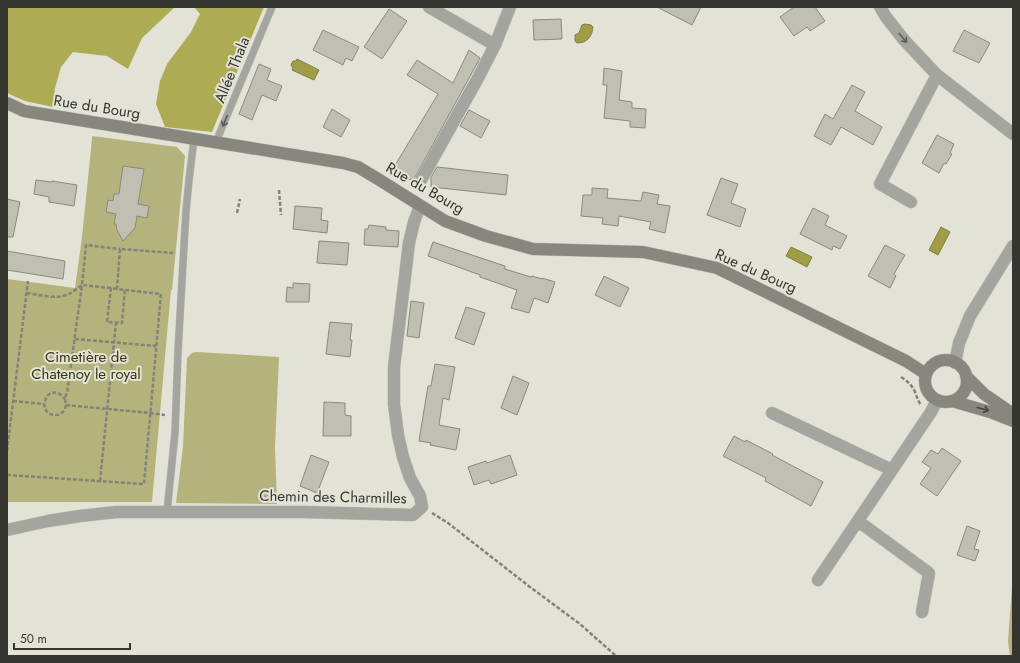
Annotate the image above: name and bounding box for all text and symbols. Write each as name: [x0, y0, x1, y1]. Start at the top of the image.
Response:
one-way arrow: [898, 33, 907, 44]
street label: Allée Thala: [209, 34, 255, 106]
street label: Rue du Bourg: [52, 89, 142, 125]
one-way arrow: [221, 114, 229, 126]
street label: Rue du Bourg: [382, 157, 468, 219]
street label: Rue du Bourg: [712, 243, 800, 299]
park label: Cimetière de Chatenoy le royal: [31, 346, 141, 385]
one-way arrow: [976, 406, 989, 414]
street label: Chemin des Charmilles: [259, 485, 407, 509]
scale bar: [14, 625, 130, 651]
text: 50 m: [20, 630, 47, 648]

